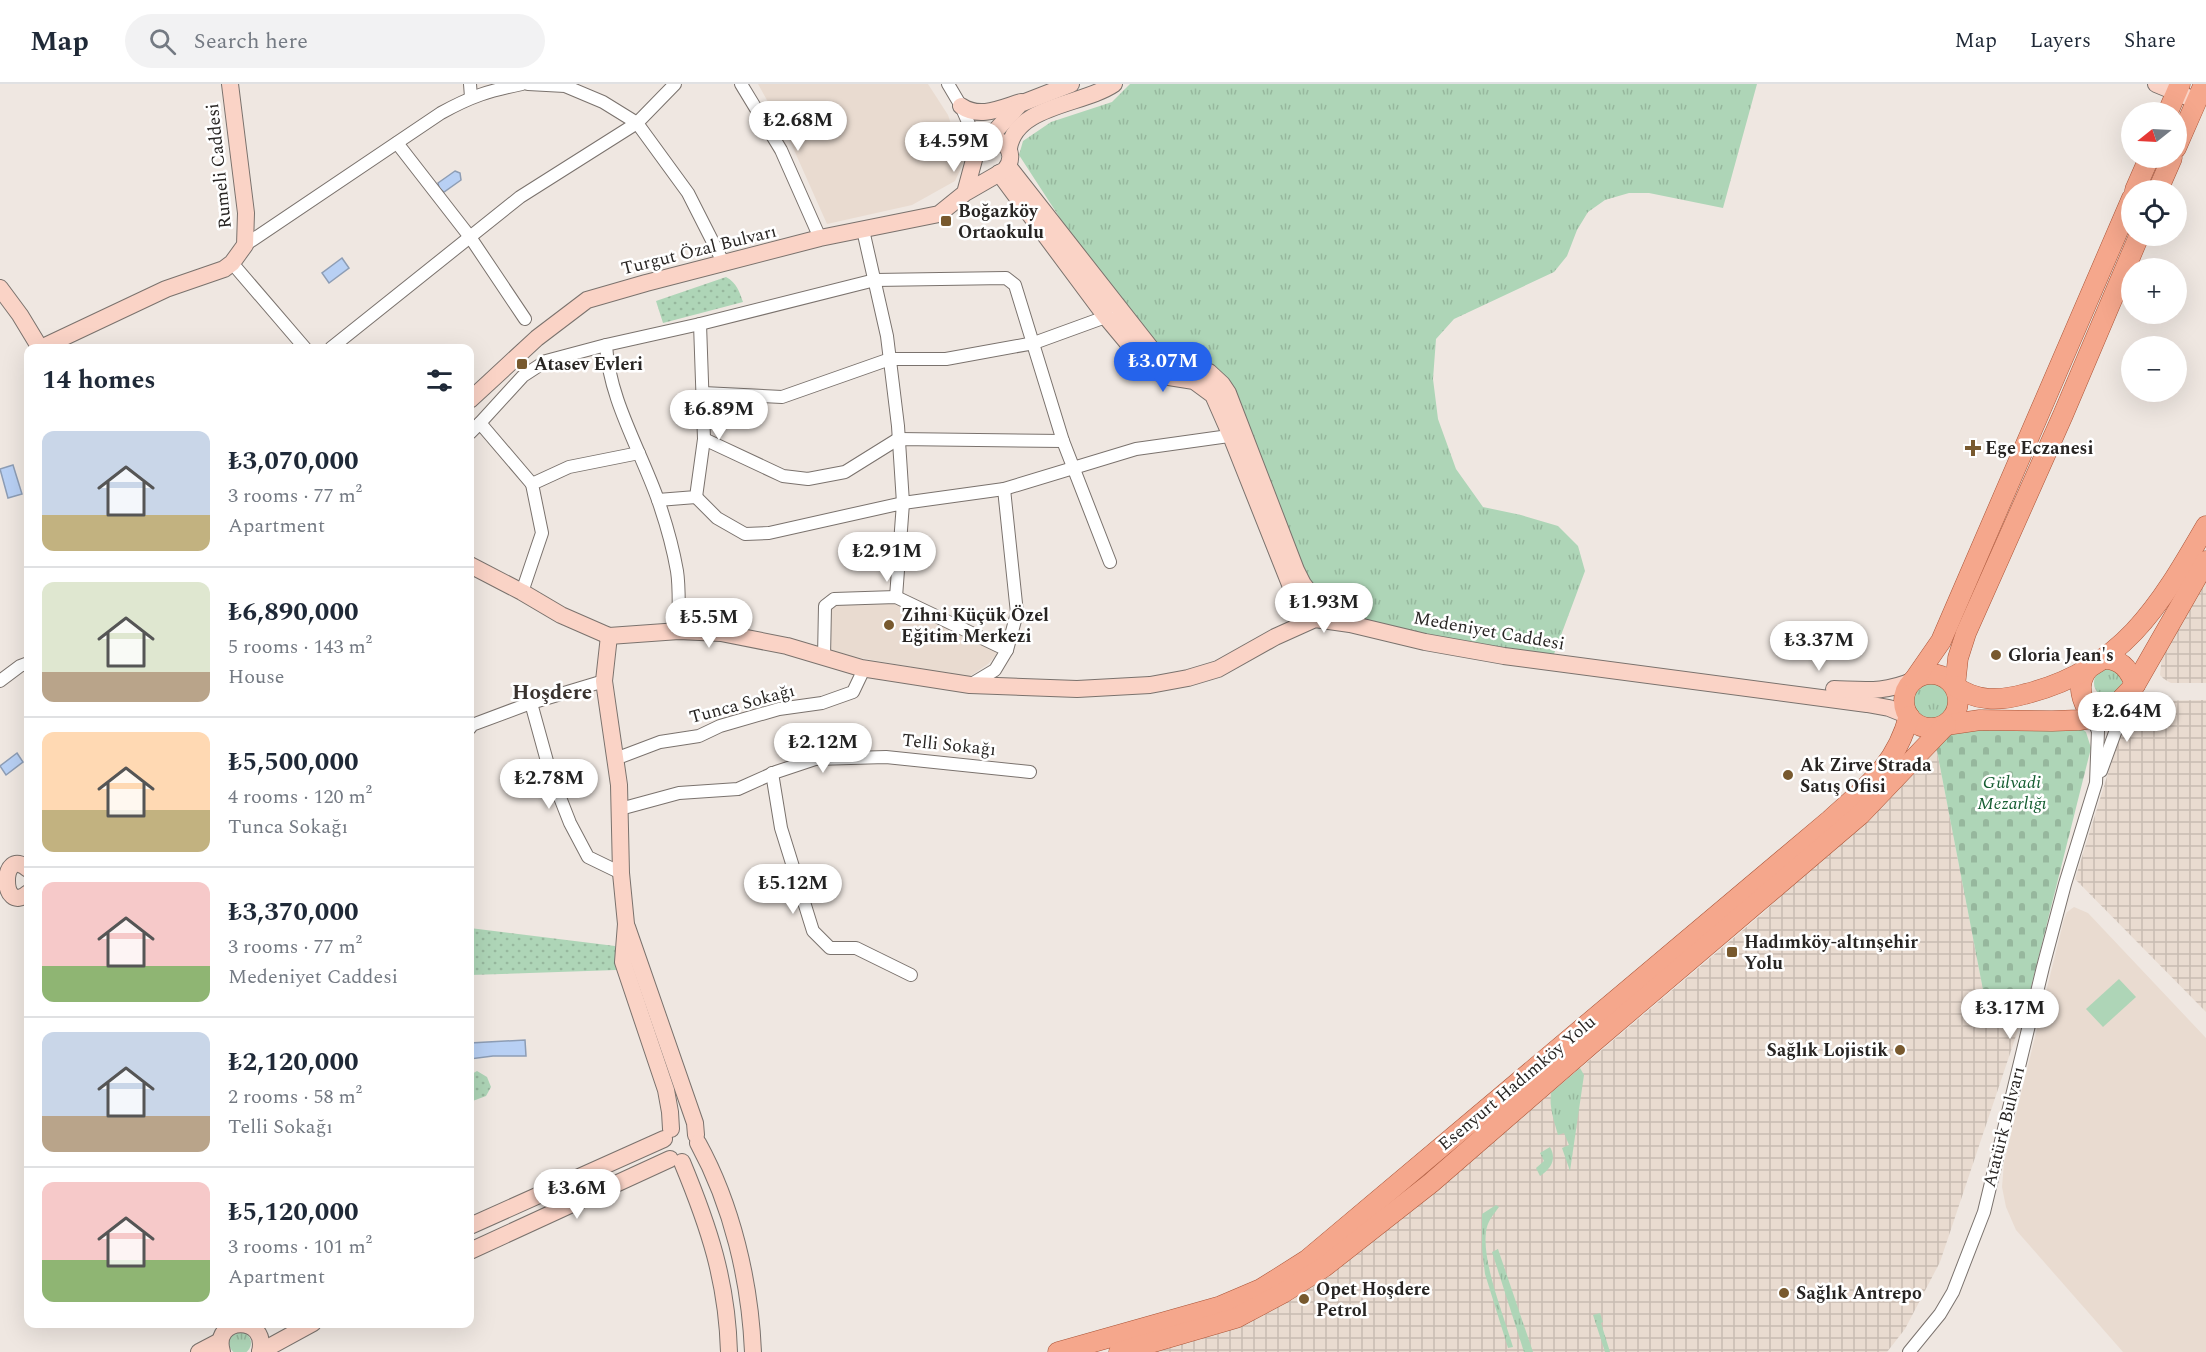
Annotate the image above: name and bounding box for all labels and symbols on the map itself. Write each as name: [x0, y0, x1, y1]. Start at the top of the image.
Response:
pin: ₺2.68M: [749, 101, 847, 152]
street label: Rumeli Caddesi: [199, 102, 239, 230]
north arrow: [2121, 102, 2187, 168]
pin: ₺4.59M: [905, 122, 1003, 173]
place label: Boğazköy Ortaokulu: [958, 198, 1044, 246]
marker: Boğazköy Ortaokulu: [939, 214, 953, 228]
street label: Turgut Özal Bulvarı: [619, 218, 779, 282]
pin: ₺3.07M: [1114, 342, 1212, 393]
place label: Atasev Evleri: [534, 351, 643, 378]
marker: Atasev Evleri: [515, 357, 529, 371]
pin: ₺6.89M: [670, 390, 768, 441]
place label: Ege Eczanesi: [1985, 435, 2093, 462]
marker: Ege Eczanesi: [1966, 441, 1980, 455]
pin: ₺2.91M: [838, 532, 936, 583]
pin: ₺1.93M: [1275, 583, 1373, 634]
pin: ₺5.5M: [667, 598, 751, 649]
place label: Zihni Küçük Özel Eğitim Merkezi: [901, 602, 1049, 650]
street label: Medeniyet Caddesi: [1411, 604, 1567, 658]
marker: Zihni Küçük Özel Eğitim Merkezi: [882, 618, 896, 632]
pin: ₺3.37M: [1770, 621, 1868, 672]
place label: Gloria Jean's: [2008, 642, 2114, 669]
marker: Gloria Jean's: [1989, 648, 2003, 662]
district label: Hoşdere: [512, 677, 592, 709]
street label: Tunca Sokağı: [686, 677, 798, 731]
pin: ₺2.64M: [2078, 692, 2176, 743]
pin: ₺2.12M: [774, 723, 872, 774]
street label: Telli Sokağı: [901, 727, 997, 763]
place label: Ak Zirve Strada Satış Ofisi: [1800, 752, 1932, 800]
pin: ₺2.78M: [500, 759, 598, 810]
marker: Ak Zirve Strada Satış Ofisi: [1781, 768, 1795, 782]
park label: Gülvadi Mezarlığı: [1977, 769, 2047, 817]
pin: ₺5.12M: [744, 864, 842, 915]
place label: Hadımköy-altınşehir Yolu: [1744, 929, 1918, 977]
marker: Hadımköy-altınşehir Yolu: [1725, 945, 1739, 959]
pin: ₺3.17M: [1961, 989, 2059, 1040]
street label: Esenyurt Hadımköy Yolu: [1432, 1009, 1602, 1157]
place label: Sağlık Lojistik: [1767, 1037, 1888, 1064]
marker: Sağlık Lojistik: [1893, 1043, 1907, 1057]
street label: Atatürk Bulvarı: [1976, 1064, 2032, 1190]
pin: ₺3.6M: [535, 1169, 619, 1220]
place label: Opet Hoşdere Petrol: [1316, 1276, 1430, 1324]
place label: Sağlık Antrepo: [1796, 1280, 1922, 1307]
marker: Sağlık Antrepo: [1777, 1286, 1791, 1300]
marker: Opet Hoşdere Petrol: [1297, 1292, 1311, 1306]

